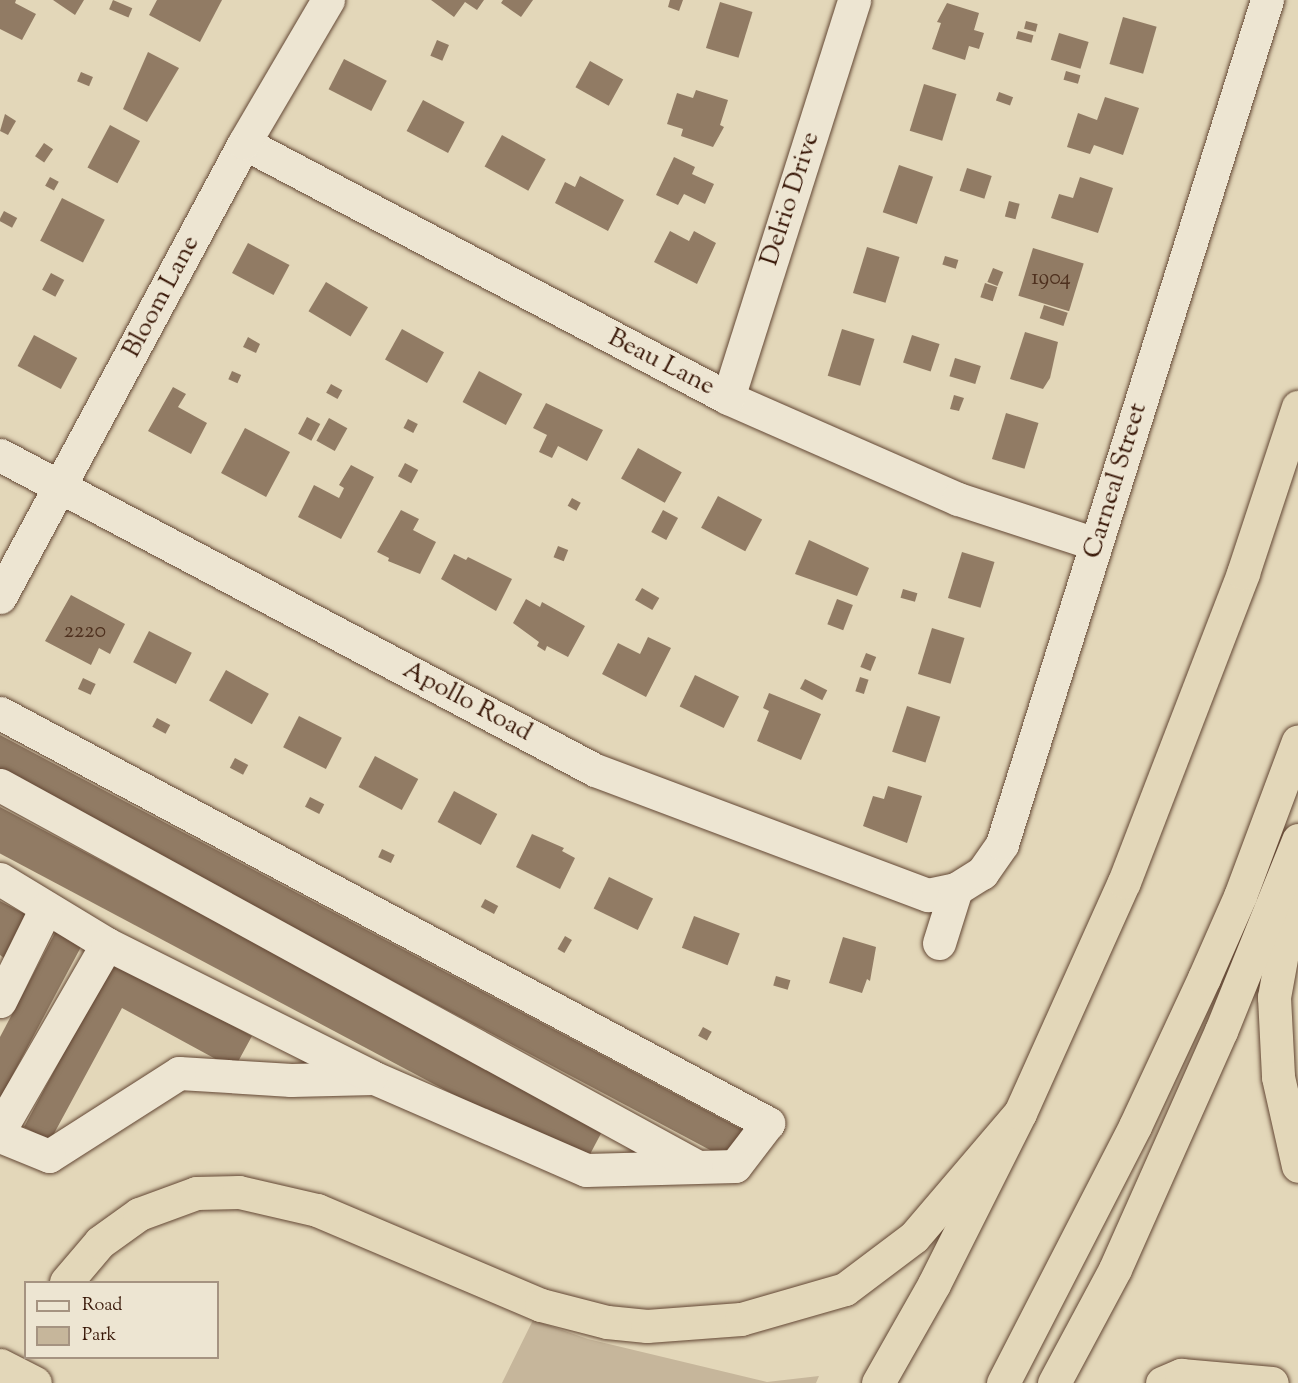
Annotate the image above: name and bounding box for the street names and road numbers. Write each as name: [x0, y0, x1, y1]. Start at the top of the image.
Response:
street label: Delrio Drive: [755, 128, 827, 270]
street label: Bloom Lane: [117, 231, 207, 363]
street label: Beau Lane: [602, 323, 720, 403]
street label: Carneal Street: [1078, 399, 1154, 563]
street label: Apollo Road: [397, 655, 537, 749]

